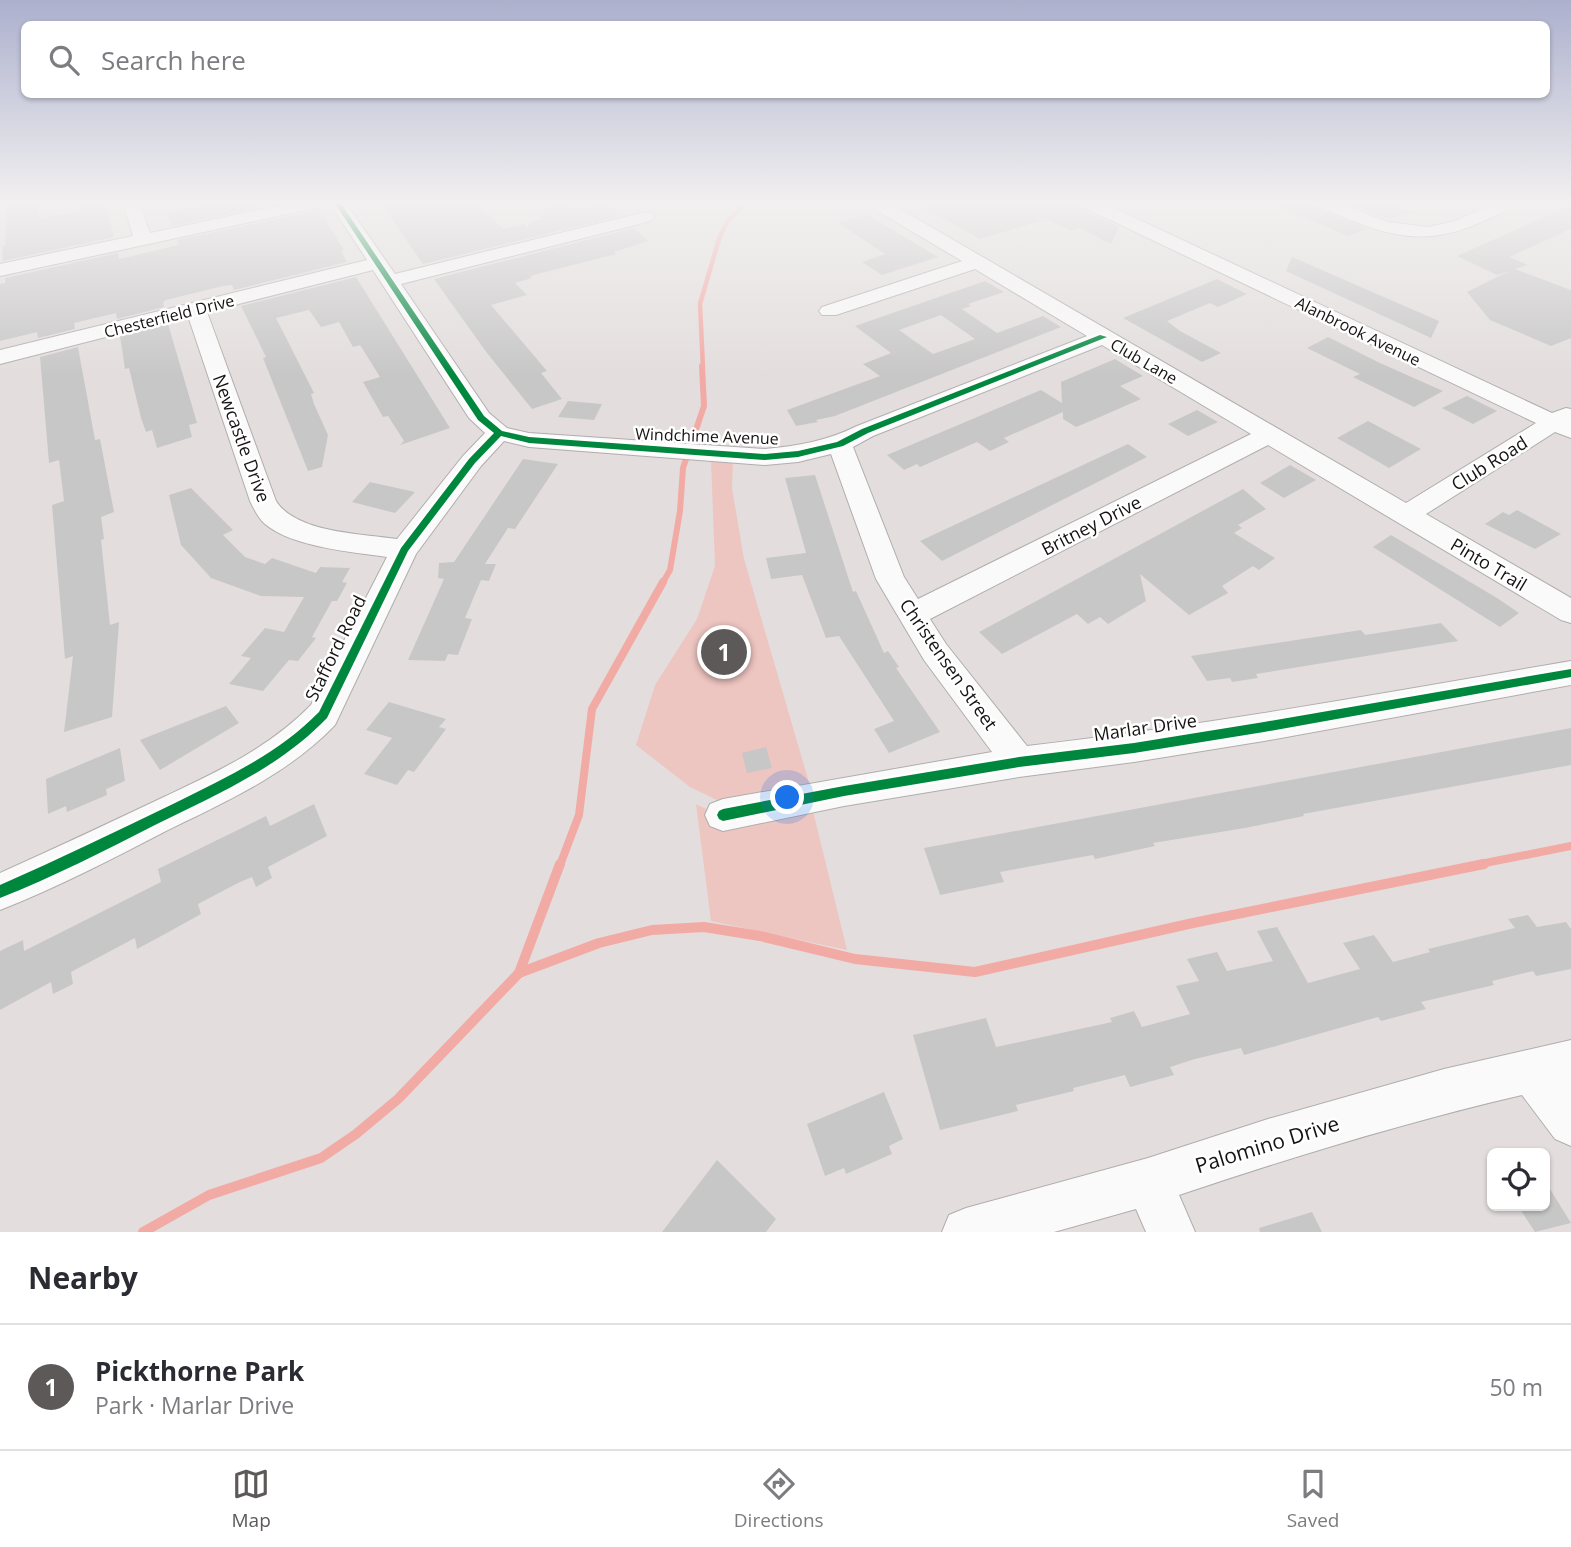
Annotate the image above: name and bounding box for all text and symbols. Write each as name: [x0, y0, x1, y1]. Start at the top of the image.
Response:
search box: [21, 21, 1550, 98]
icon: search: [45, 41, 83, 79]
text: Search here: [101, 42, 246, 78]
street label: Chesterfield Drive: [102, 289, 236, 343]
street label: Alanbrook Avenue: [1292, 291, 1424, 371]
street label: Club Lane: [1106, 333, 1182, 389]
street label: Newcastle Drive: [208, 371, 276, 505]
street label: Windchime Avenue: [635, 423, 779, 449]
street label: Club Road: [1446, 430, 1532, 496]
street label: Britney Drive: [1037, 490, 1145, 560]
street label: Pinto Trail: [1447, 532, 1531, 596]
street label: Stafford Road: [299, 591, 371, 705]
street label: Christensen Street: [895, 594, 1003, 734]
pin: 1: [701, 626, 747, 678]
street label: Marlar Drive: [1092, 708, 1198, 746]
your location: [770, 780, 804, 814]
street label: Palomino Drive: [1191, 1109, 1343, 1179]
map controls: [1487, 1148, 1550, 1211]
button: locate: [1487, 1148, 1550, 1211]
text: Nearby: [28, 1257, 138, 1298]
text: Pickthorne Park: [95, 1353, 304, 1389]
text: 1: [44, 1371, 58, 1403]
text: 50 m: [1489, 1371, 1543, 1403]
text: Park · Marlar Drive: [95, 1389, 294, 1421]
tab: Map: [232, 1465, 271, 1533]
tab: Directions: [734, 1465, 824, 1533]
tab: Saved: [1287, 1465, 1339, 1533]

